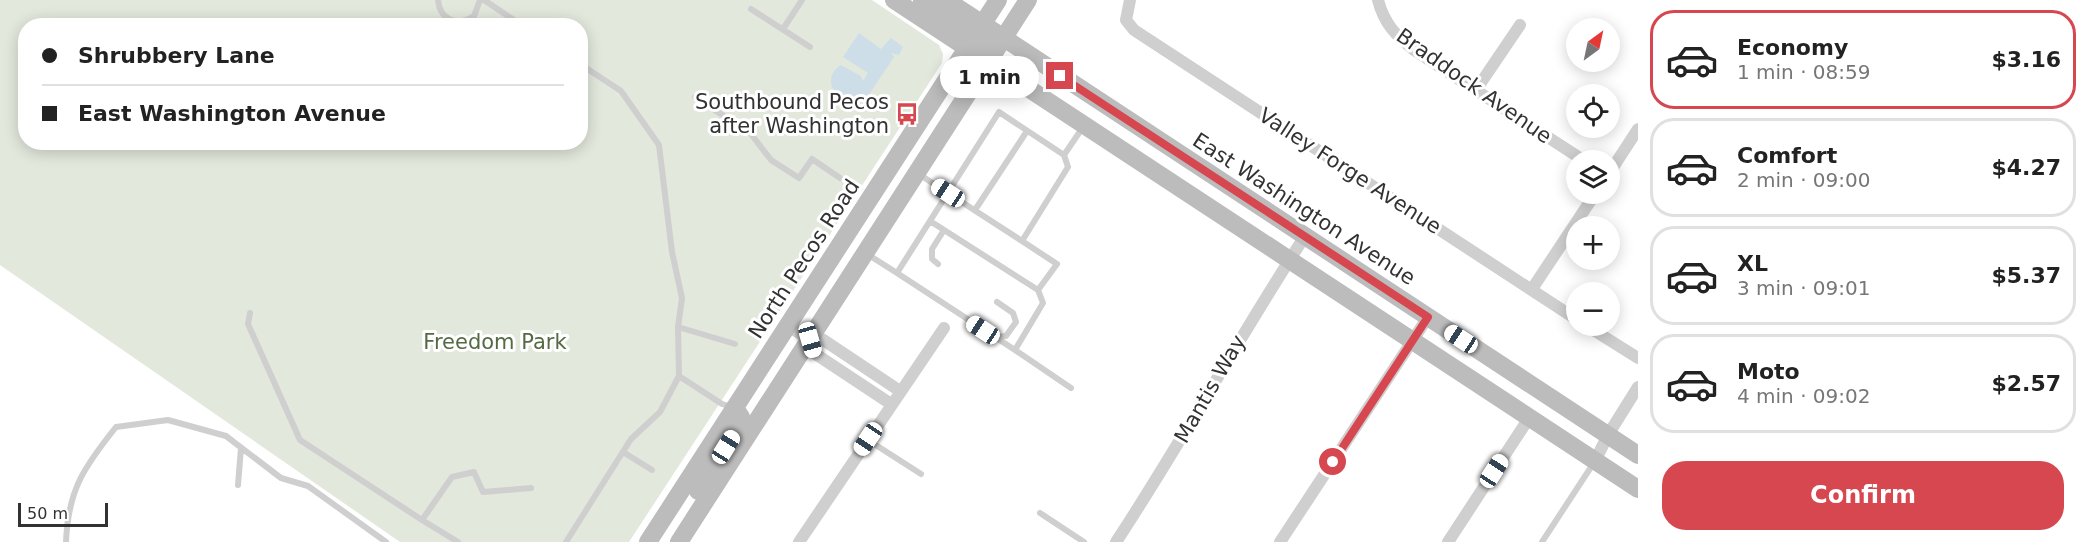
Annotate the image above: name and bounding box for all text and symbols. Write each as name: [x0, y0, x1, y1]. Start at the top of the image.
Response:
north arrow: [1566, 18, 1620, 72]
map controls: [1566, 18, 1620, 336]
street label: Braddock Avenue: [1392, 23, 1556, 149]
icon: car: [1665, 33, 1719, 87]
text: Economy: [1737, 35, 1848, 60]
text: Shrubbery Lane: [78, 43, 275, 68]
text: $3.16: [1991, 47, 2061, 72]
callout: 1 min: [940, 55, 1039, 97]
text: 1 min · 08:59: [1737, 60, 1871, 84]
route end: [1046, 62, 1073, 89]
text: 1 min: [958, 65, 1021, 89]
button: locate: [1566, 84, 1620, 138]
place label: Southbound Pecos after Washington: [695, 90, 889, 138]
text: East Washington Avenue: [78, 101, 386, 126]
bus stop icon: Southbound Pecos after Washington: [894, 101, 920, 127]
street label: Valley Forge Avenue: [1254, 103, 1446, 239]
street label: East Washington Avenue: [1188, 128, 1420, 290]
icon: car: [1665, 141, 1719, 195]
text: Comfort: [1737, 143, 1837, 168]
button: layers: [1566, 150, 1620, 204]
text: $4.27: [1991, 155, 2061, 180]
text: 2 min · 09:00: [1737, 168, 1871, 192]
street label: North Pecos Road: [744, 175, 864, 343]
car: [928, 176, 968, 210]
button: +: [1566, 216, 1620, 270]
icon: car: [1665, 249, 1719, 303]
text: XL: [1737, 251, 1768, 276]
text: $5.37: [1991, 263, 2061, 288]
text: 3 min · 09:01: [1737, 276, 1871, 300]
button: −: [1566, 282, 1620, 336]
car: [963, 313, 1003, 347]
car: [796, 320, 824, 360]
car: [1441, 322, 1481, 356]
park label: Freedom Park: [423, 330, 567, 354]
street label: Mantis Way: [1169, 331, 1251, 447]
icon: car: [1665, 357, 1719, 411]
text: Moto: [1737, 359, 1800, 384]
text: $2.57: [1991, 371, 2061, 396]
text: 4 min · 09:02: [1737, 384, 1871, 408]
car: [850, 419, 886, 459]
car: [709, 427, 743, 467]
route start: [1319, 448, 1346, 475]
car: [1477, 451, 1511, 491]
button: Confirm: [1662, 461, 2064, 530]
scale bar: [18, 500, 108, 528]
text: 50 m: [27, 504, 68, 523]

